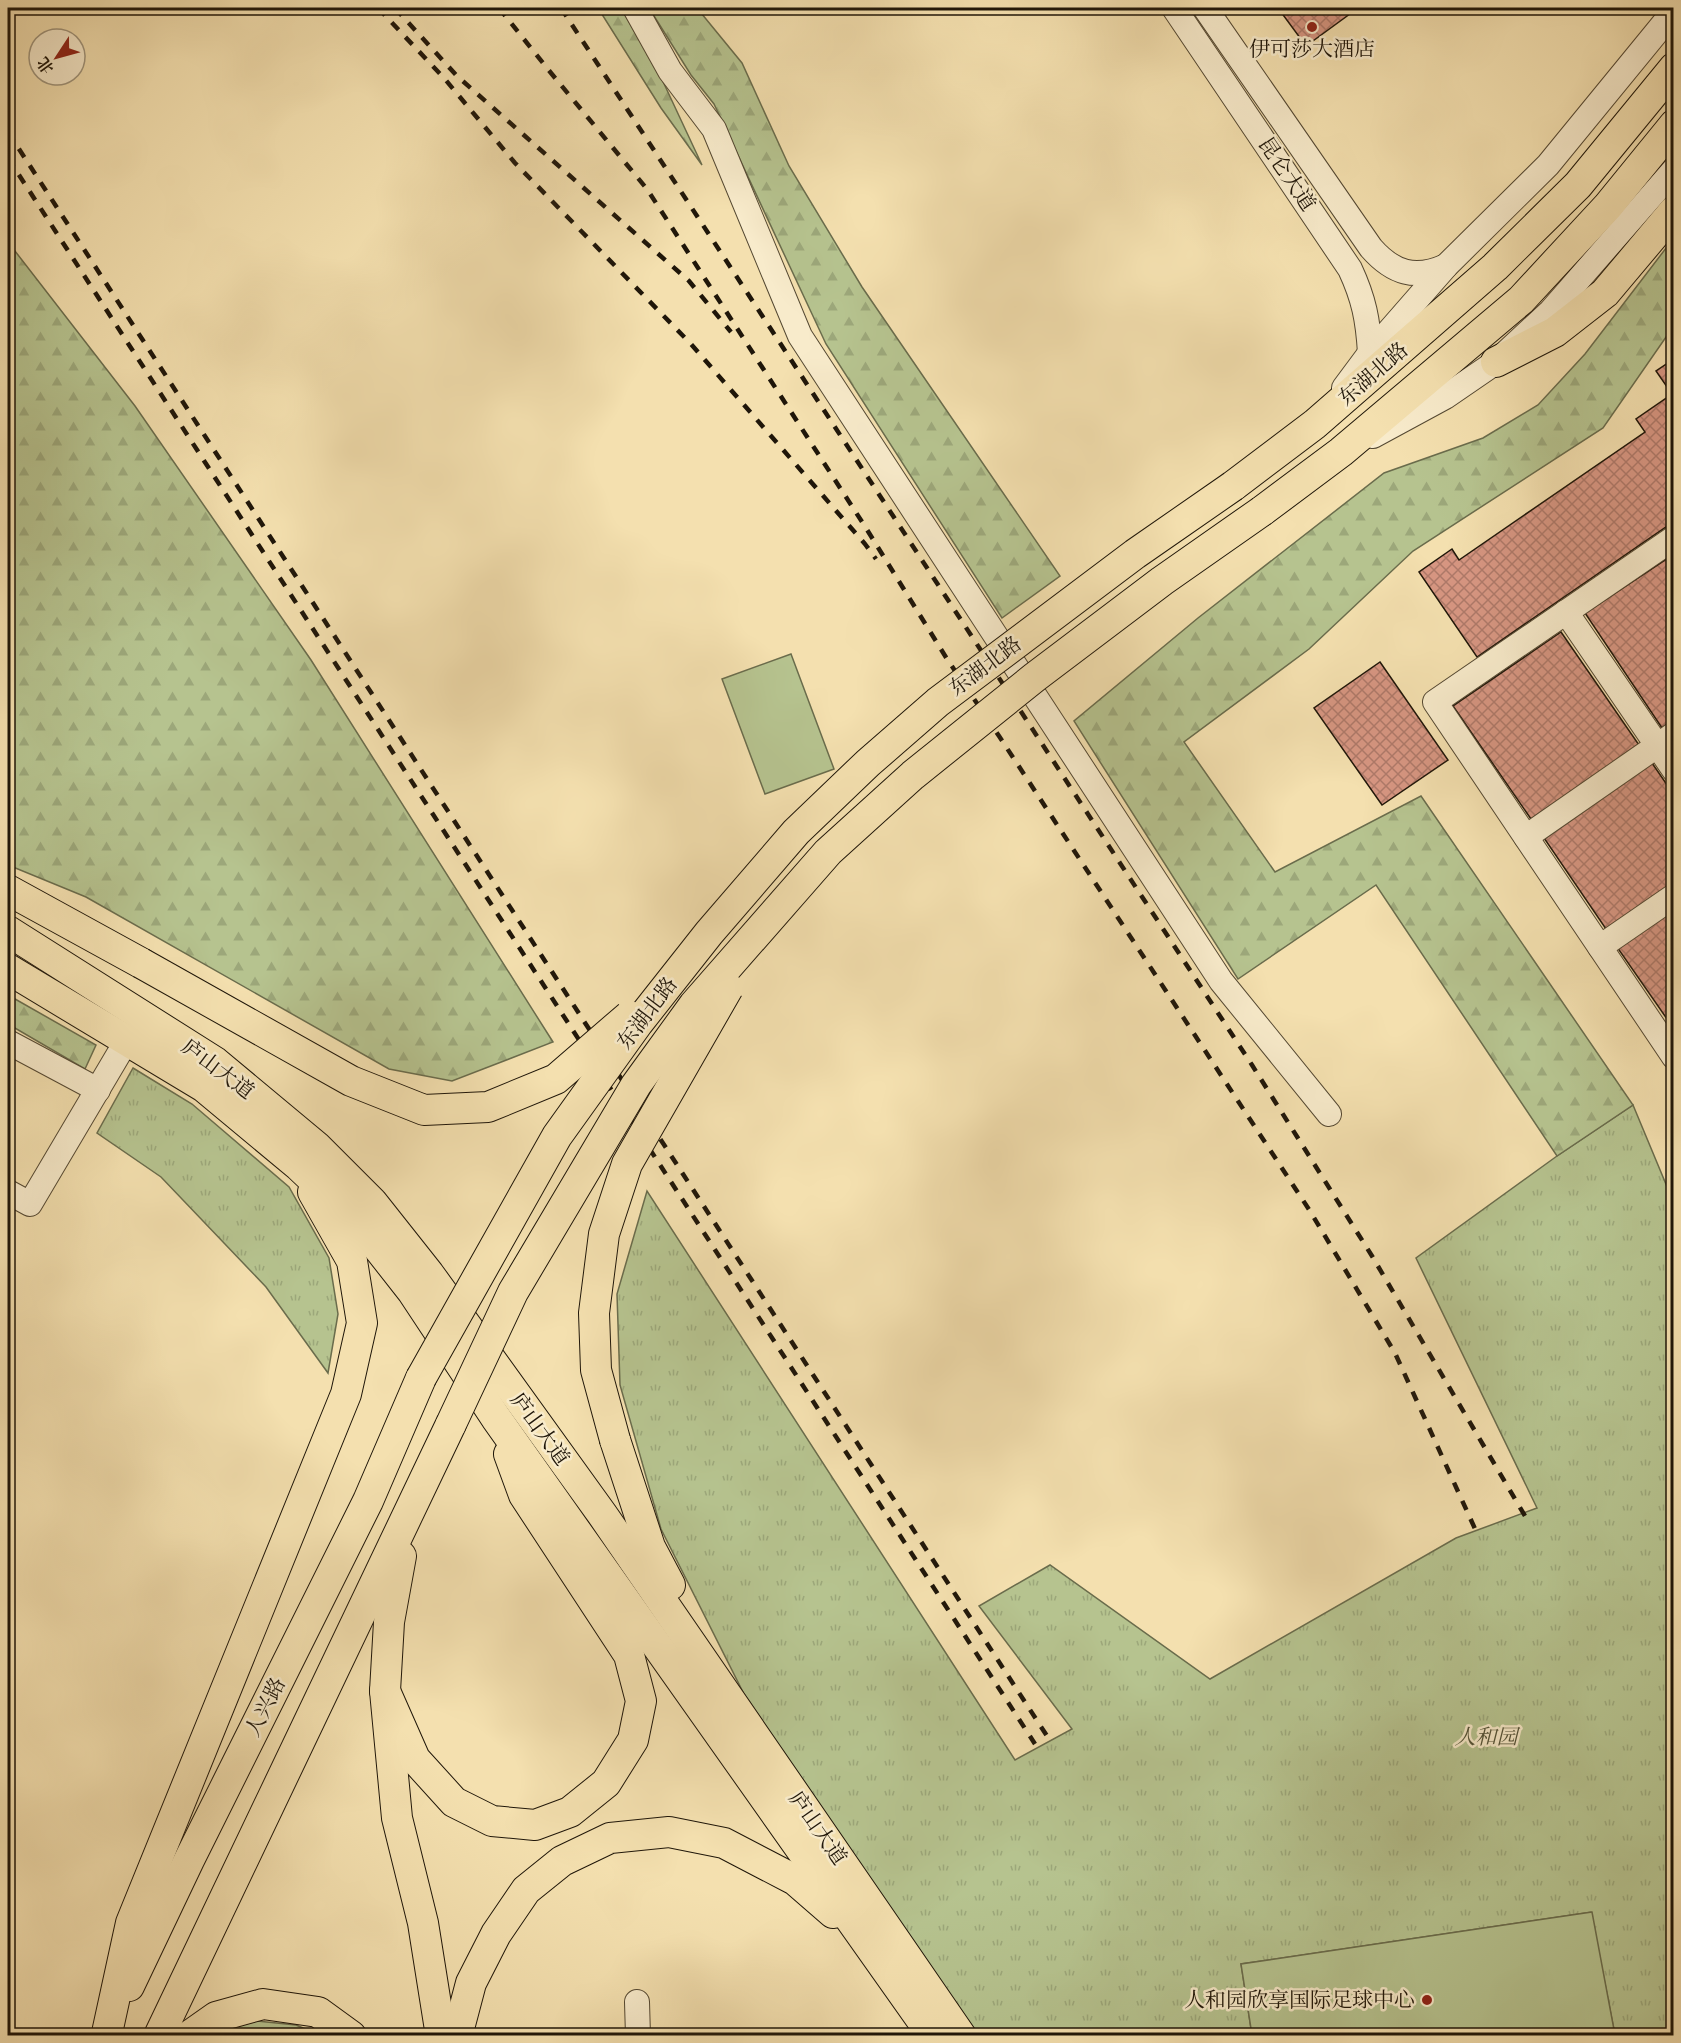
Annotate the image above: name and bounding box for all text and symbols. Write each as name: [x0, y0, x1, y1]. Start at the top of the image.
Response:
marker: 伊可莎大酒店: [1305, 20, 1319, 34]
north arrow: [27, 27, 87, 87]
place label: 伊可莎大酒店: [1249, 33, 1375, 64]
text: 北: [30, 52, 59, 79]
street label: 昆仑大道: [1251, 130, 1324, 217]
street label: 东湖北路: [1331, 334, 1415, 413]
street label: 东湖北路: [942, 628, 1028, 703]
street label: 东湖北路: [609, 970, 684, 1056]
street label: 庐山大道: [175, 1031, 261, 1106]
street label: 庐山大道: [503, 1386, 578, 1472]
street label: 人兴路: [236, 1672, 293, 1742]
park label: 人和园: [1455, 1721, 1520, 1752]
street label: 庐山大道: [782, 1784, 855, 1871]
place label: 人和园欣享国际足球中心: [1184, 1984, 1415, 2015]
marker: 人和园欣享国际足球中心: [1420, 1993, 1434, 2007]

